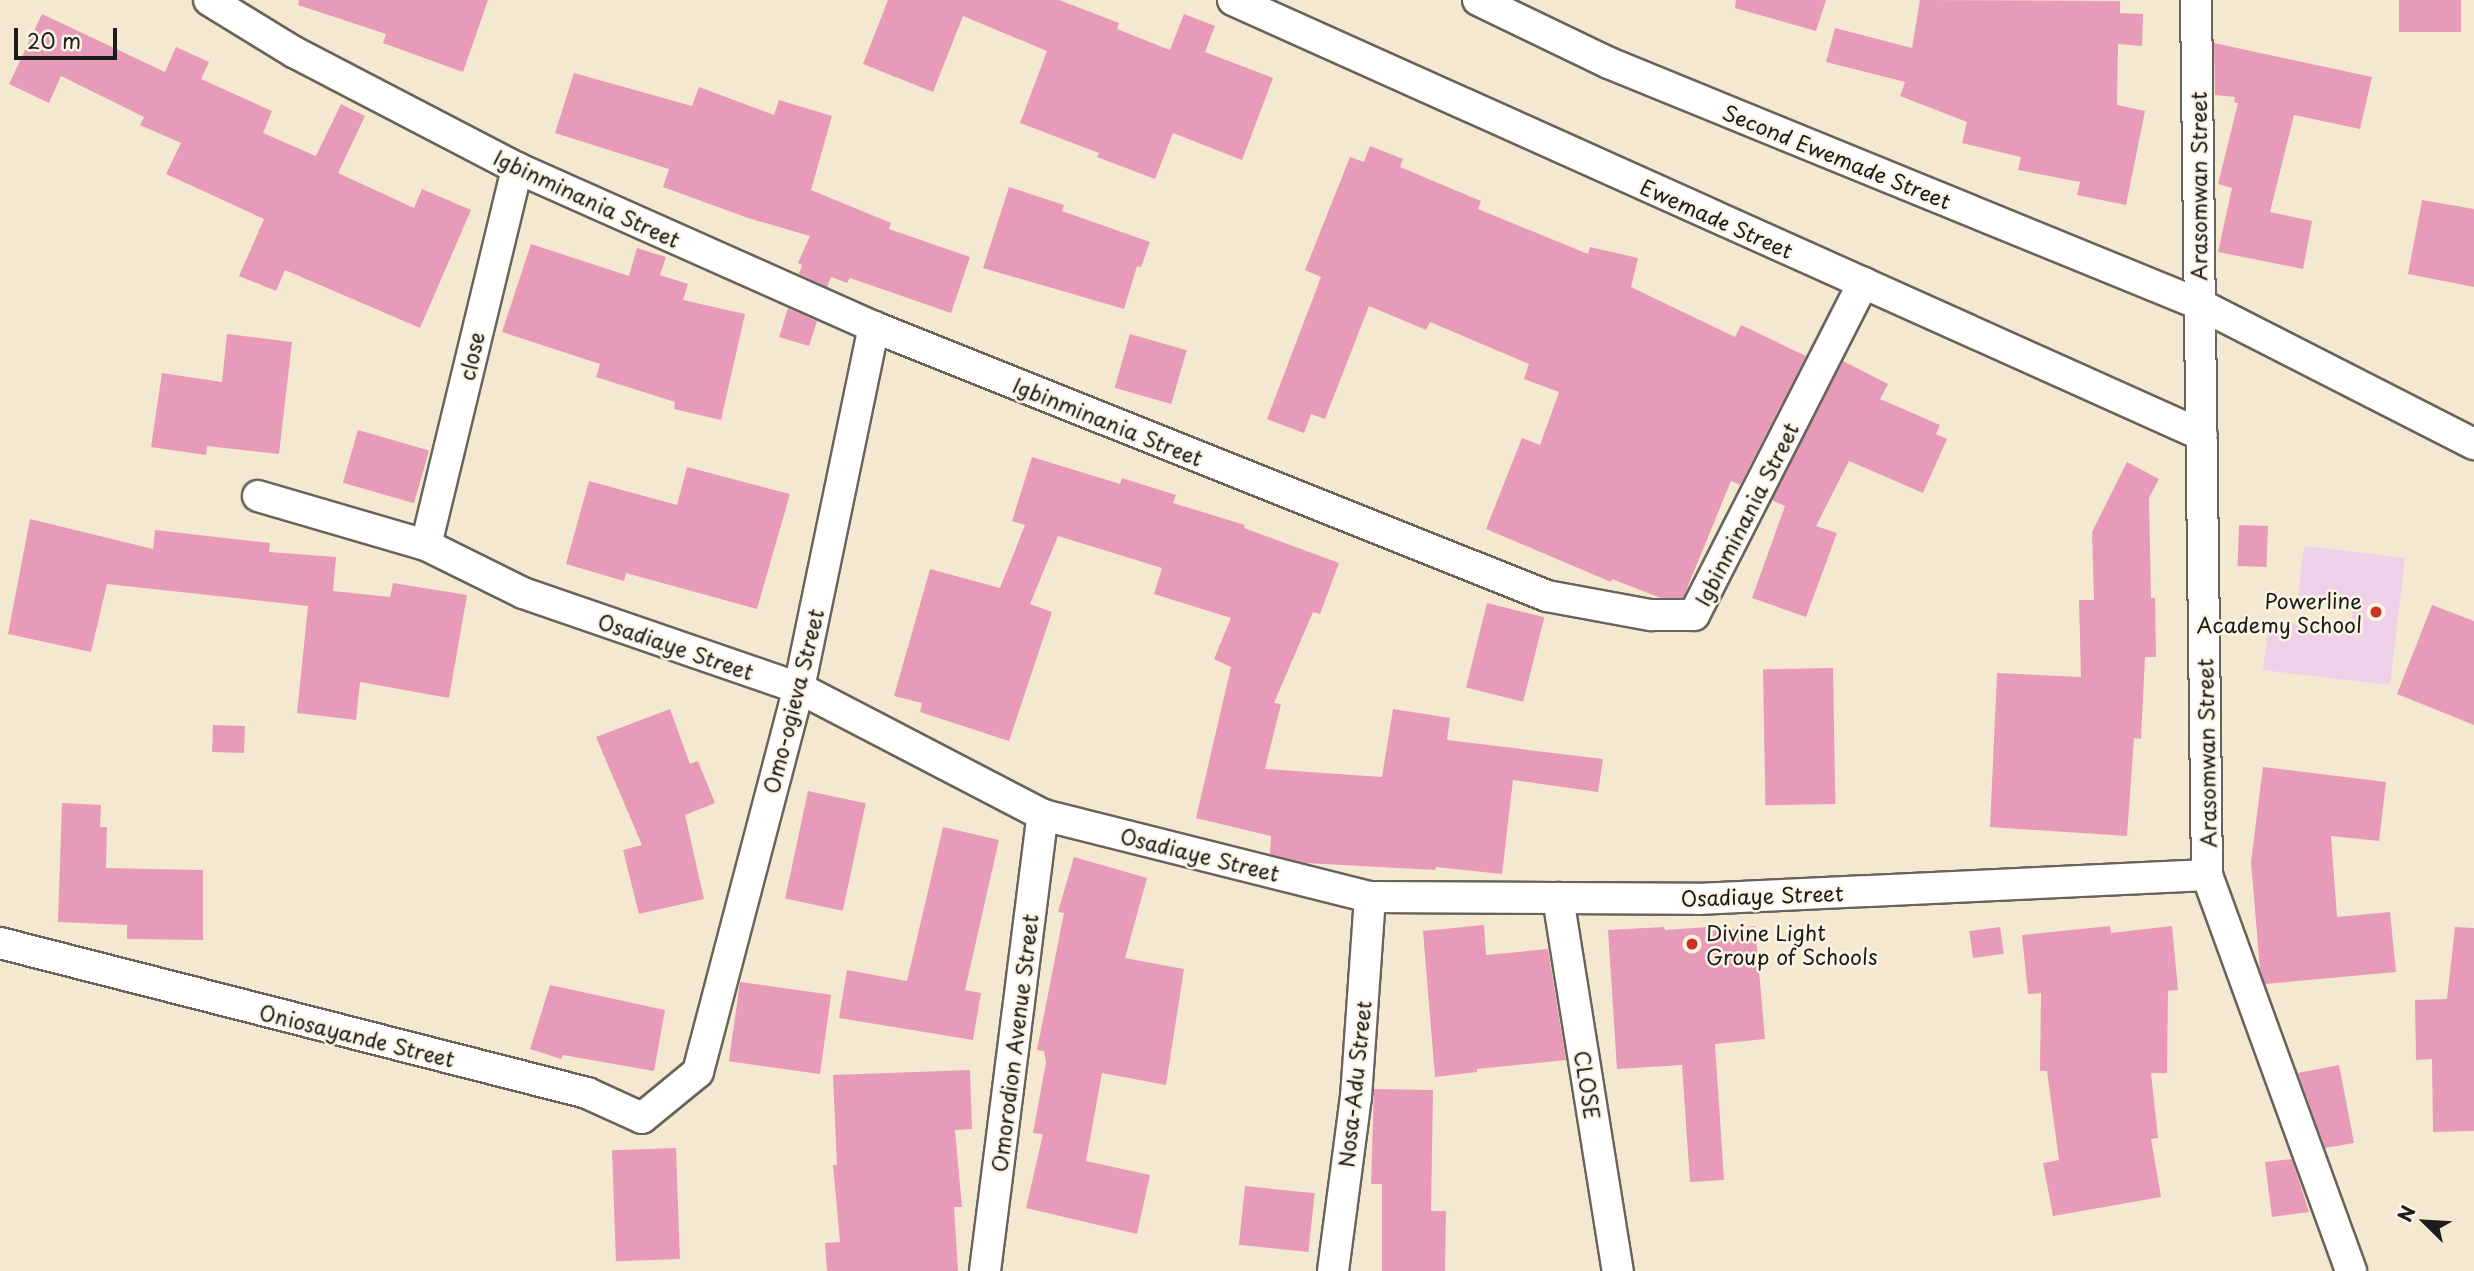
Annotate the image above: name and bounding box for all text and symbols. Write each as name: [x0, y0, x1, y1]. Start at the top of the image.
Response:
scale bar: [18, 14, 121, 58]
text: 20 m: [27, 24, 81, 56]
street label: Arasomwan Street: [2185, 92, 2211, 280]
street label: Second Ewemade Street: [1718, 98, 1956, 214]
street label: Igbinminania Street: [490, 144, 684, 252]
street label: Ewemade Street: [1636, 173, 1798, 263]
street label: close: [453, 329, 489, 383]
street label: Igbinminania Street: [1010, 371, 1206, 471]
street label: Igbinminania Street: [1689, 418, 1803, 610]
place label: Powerline Academy School: [2195, 587, 2362, 637]
marker: Powerline Academy School: [2368, 604, 2384, 620]
street label: Omo-ogieva Street: [758, 605, 828, 797]
street label: Osadiaye Street: [595, 608, 757, 684]
street label: Arasomwan Street: [2192, 658, 2220, 848]
street label: Osadiaye Street: [1118, 822, 1282, 886]
street label: Osadiaye Street: [1681, 880, 1843, 910]
street label: Omorodion Avenue Street: [986, 913, 1042, 1173]
place label: Divine Light Group of Schools: [1706, 919, 1878, 969]
marker: Divine Light Group of Schools: [1684, 936, 1700, 952]
street label: Oniosayande Street: [256, 998, 458, 1072]
street label: Nosa-Adu Street: [1333, 998, 1375, 1170]
street label: CLOSE: [1570, 1049, 1606, 1121]
north arrow: [2390, 1187, 2460, 1257]
text: N: [2390, 1201, 2422, 1226]

